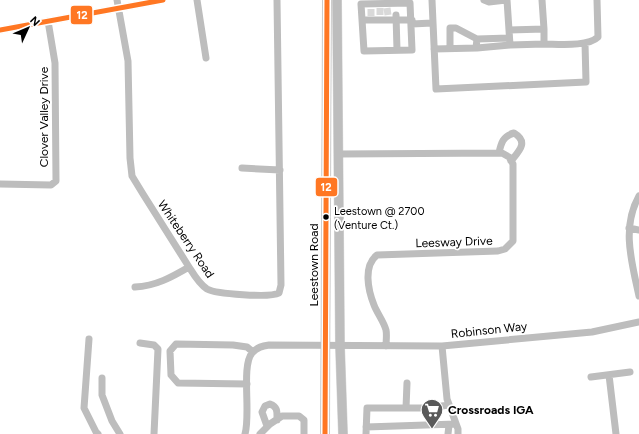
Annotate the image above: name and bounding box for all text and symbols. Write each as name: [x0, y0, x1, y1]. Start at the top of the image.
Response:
line badge: 12: [70, 5, 93, 25]
north arrow: [8, 8, 48, 48]
text: 12: [76, 9, 88, 22]
text: N: [27, 14, 42, 29]
street label: Clover Valley Drive: [37, 66, 51, 167]
line badge: 12: [315, 177, 338, 197]
text: 12: [320, 181, 332, 194]
street label: Whiteberry Road: [155, 198, 217, 280]
place label: Leestown @ 2700 (Venture Ct.): [334, 205, 424, 232]
marker: Leestown @ 2700 (Venture Ct.): [321, 212, 331, 222]
street label: Leestown Road: [307, 224, 321, 306]
street label: Leesway Drive: [415, 234, 493, 250]
street label: Robinson Way: [450, 319, 528, 341]
supermarket icon: Crossroads IGA: [419, 397, 445, 430]
place label: Crossroads IGA: [448, 403, 534, 417]

